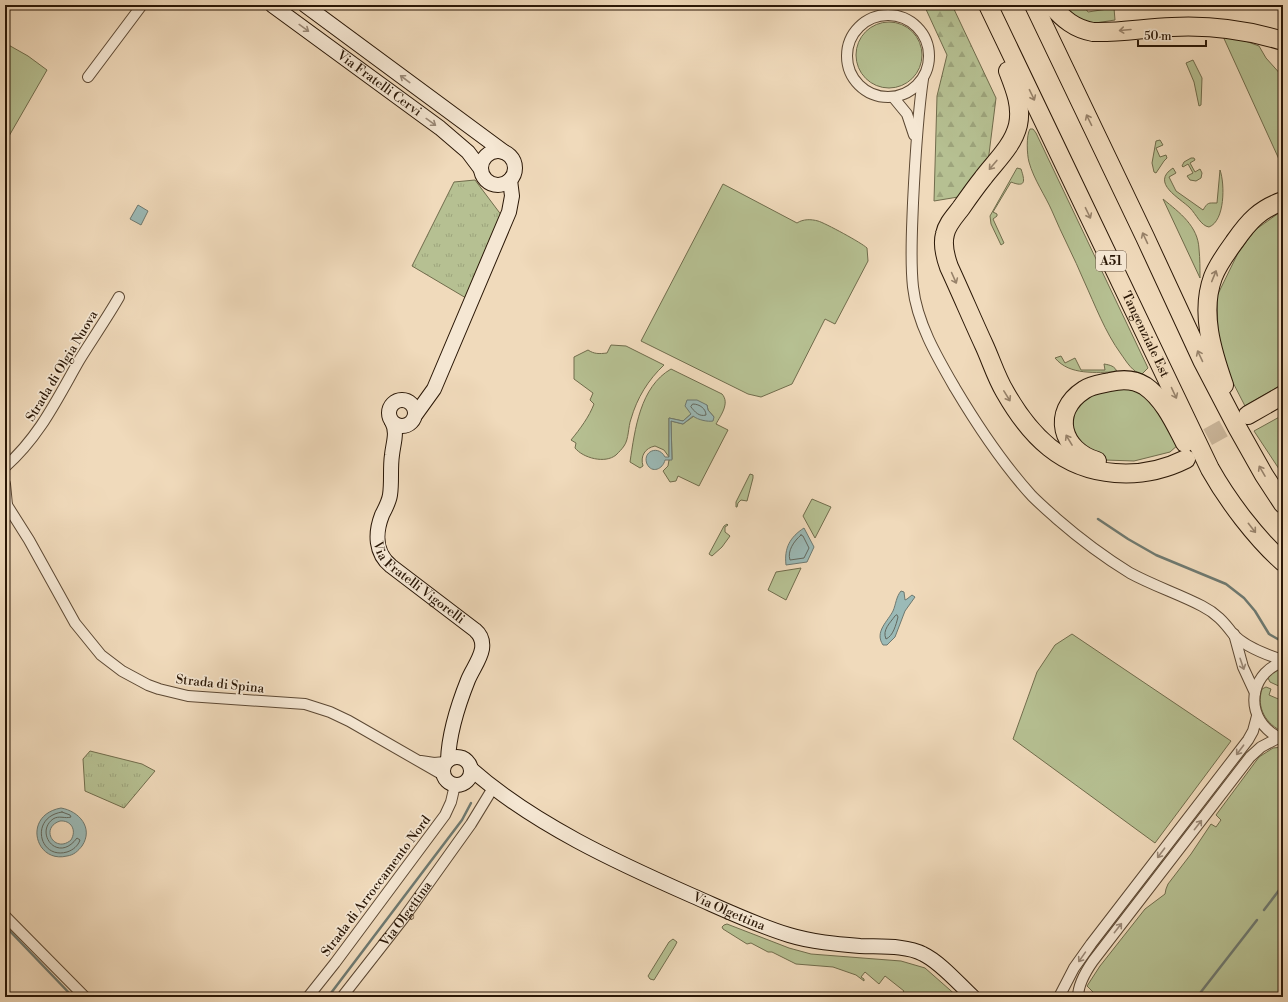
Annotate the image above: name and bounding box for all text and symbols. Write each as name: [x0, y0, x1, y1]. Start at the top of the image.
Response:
scale bar: [1138, 22, 1206, 48]
one-way arrow: [298, 24, 309, 32]
one-way arrow: [1119, 27, 1132, 34]
text: 50 m: [1144, 29, 1172, 44]
street label: Via Fratelli Cervi: [333, 47, 425, 120]
one-way arrow: [400, 75, 411, 83]
one-way arrow: [1029, 89, 1036, 101]
one-way arrow: [1085, 115, 1092, 127]
one-way arrow: [425, 118, 436, 126]
one-way arrow: [989, 160, 998, 170]
one-way arrow: [1085, 206, 1092, 218]
one-way arrow: [1141, 232, 1148, 244]
road number: A51: [1096, 251, 1126, 271]
one-way arrow: [951, 271, 958, 283]
one-way arrow: [1210, 271, 1218, 283]
street label: Tangenziale Est: [1118, 289, 1173, 380]
street label: Strada di Olgia Nuova: [23, 307, 102, 424]
one-way arrow: [1196, 350, 1203, 362]
one-way arrow: [1171, 387, 1178, 399]
one-way arrow: [1004, 390, 1012, 402]
one-way arrow: [1065, 435, 1073, 446]
one-way arrow: [1258, 465, 1266, 477]
one-way arrow: [1248, 522, 1256, 533]
street label: Via Fratelli Vigorelli: [369, 539, 468, 627]
one-way arrow: [1239, 658, 1247, 670]
street label: Strada di Spina: [175, 671, 265, 697]
one-way arrow: [1236, 745, 1244, 756]
street label: Strada di Arroccamento Nord: [318, 812, 435, 960]
one-way arrow: [1193, 820, 1202, 831]
one-way arrow: [1156, 848, 1165, 859]
street label: Via Olgettina: [376, 878, 436, 950]
street label: Via Olgettina: [689, 889, 768, 934]
one-way arrow: [1114, 923, 1122, 934]
one-way arrow: [1078, 951, 1086, 962]

